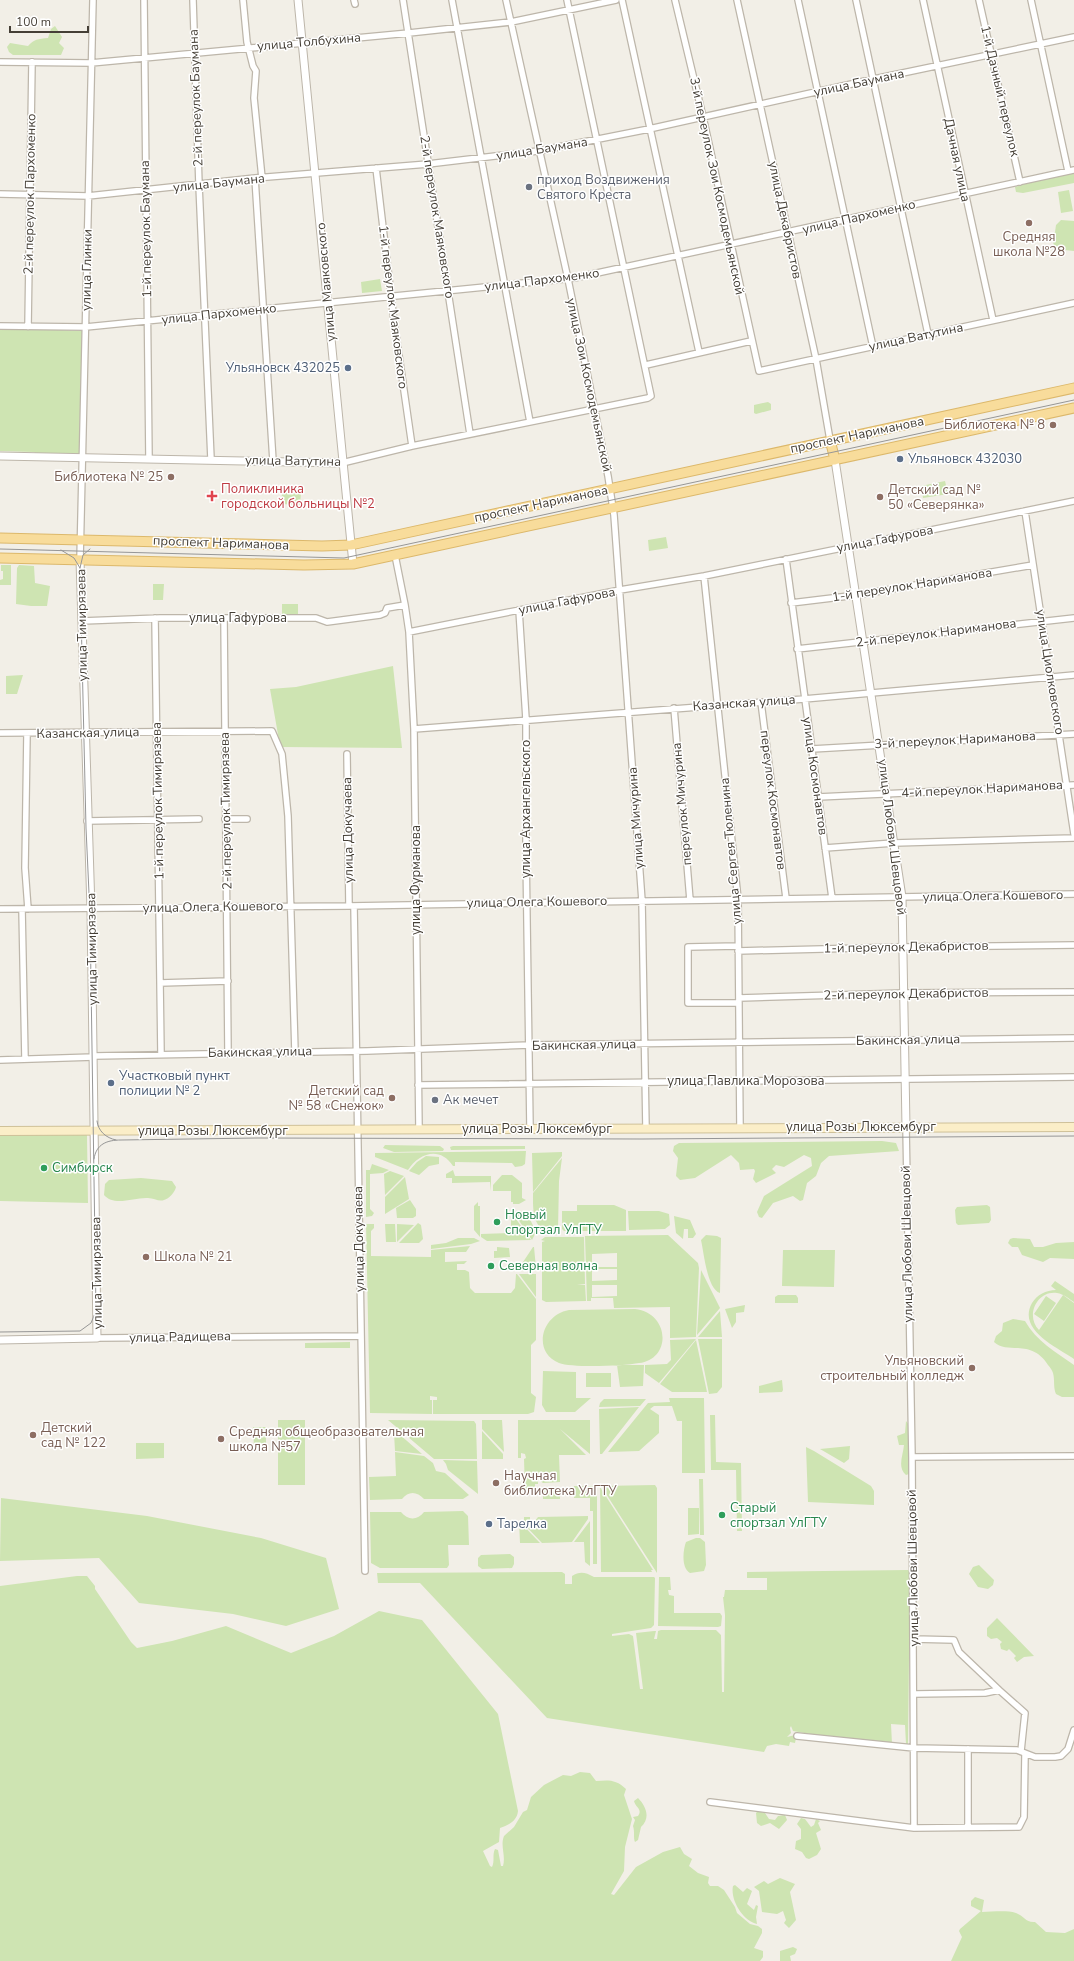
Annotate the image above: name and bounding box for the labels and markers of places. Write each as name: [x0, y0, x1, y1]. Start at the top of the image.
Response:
place label: приход Воздвижения Святого Креста: [537, 171, 670, 204]
marker: приход Воздвижения Святого Креста: [524, 182, 534, 192]
marker: Средняя школа №28: [1024, 218, 1034, 228]
place label: Средняя школа №28: [993, 228, 1065, 261]
place label: Ульяновск 432025: [225, 359, 340, 377]
marker: Ульяновск 432025: [343, 363, 353, 373]
place label: Библиотека № 8: [944, 416, 1045, 434]
marker: Библиотека № 8: [1048, 420, 1058, 430]
place label: Ульяновск 432030: [907, 450, 1022, 468]
marker: Ульяновск 432030: [895, 454, 905, 464]
place label: Библиотека № 25: [54, 468, 163, 486]
marker: Библиотека № 25: [166, 472, 176, 482]
place label: Поликлиника городской больницы №2: [221, 480, 375, 513]
place label: Детский сад № 50 «Северянка»: [888, 481, 984, 514]
marker: Поликлиника городской больницы №2: [206, 490, 218, 502]
marker: Детский сад № 50 «Северянка»: [875, 492, 885, 502]
place label: Участковый пункт полиции № 2: [118, 1067, 230, 1100]
marker: Участковый пункт полиции № 2: [106, 1078, 116, 1088]
place label: Детский сад № 58 «Снежок»: [288, 1082, 384, 1115]
place label: Ак мечет: [443, 1091, 498, 1109]
marker: Детский сад № 58 «Снежок»: [387, 1093, 397, 1103]
marker: Ак мечет: [430, 1095, 440, 1105]
place label: Симбирск: [52, 1159, 113, 1177]
marker: Симбирск: [39, 1163, 49, 1173]
place label: Новый спортзал УлГТУ: [505, 1206, 603, 1239]
marker: Новый спортзал УлГТУ: [492, 1217, 502, 1227]
place label: Школа № 21: [154, 1248, 233, 1266]
marker: Школа № 21: [141, 1252, 151, 1262]
place label: Северная волна: [499, 1257, 598, 1275]
marker: Северная волна: [486, 1261, 496, 1271]
place label: Ульяновский строительный колледж: [820, 1352, 965, 1385]
marker: Ульяновский строительный колледж: [967, 1363, 977, 1373]
place label: Детский сад № 122: [41, 1419, 106, 1452]
place label: Средняя общеобразовательная школа №57: [229, 1423, 424, 1456]
marker: Детский сад № 122: [28, 1430, 38, 1440]
marker: Средняя общеобразовательная школа №57: [216, 1434, 226, 1444]
place label: Научная библиотека УлГТУ: [504, 1467, 617, 1500]
marker: Научная библиотека УлГТУ: [491, 1478, 501, 1488]
place label: Старый спортзал УлГТУ: [730, 1499, 828, 1532]
marker: Старый спортзал УлГТУ: [717, 1510, 727, 1520]
place label: Тарелка: [497, 1515, 547, 1533]
marker: Тарелка: [484, 1519, 494, 1529]

